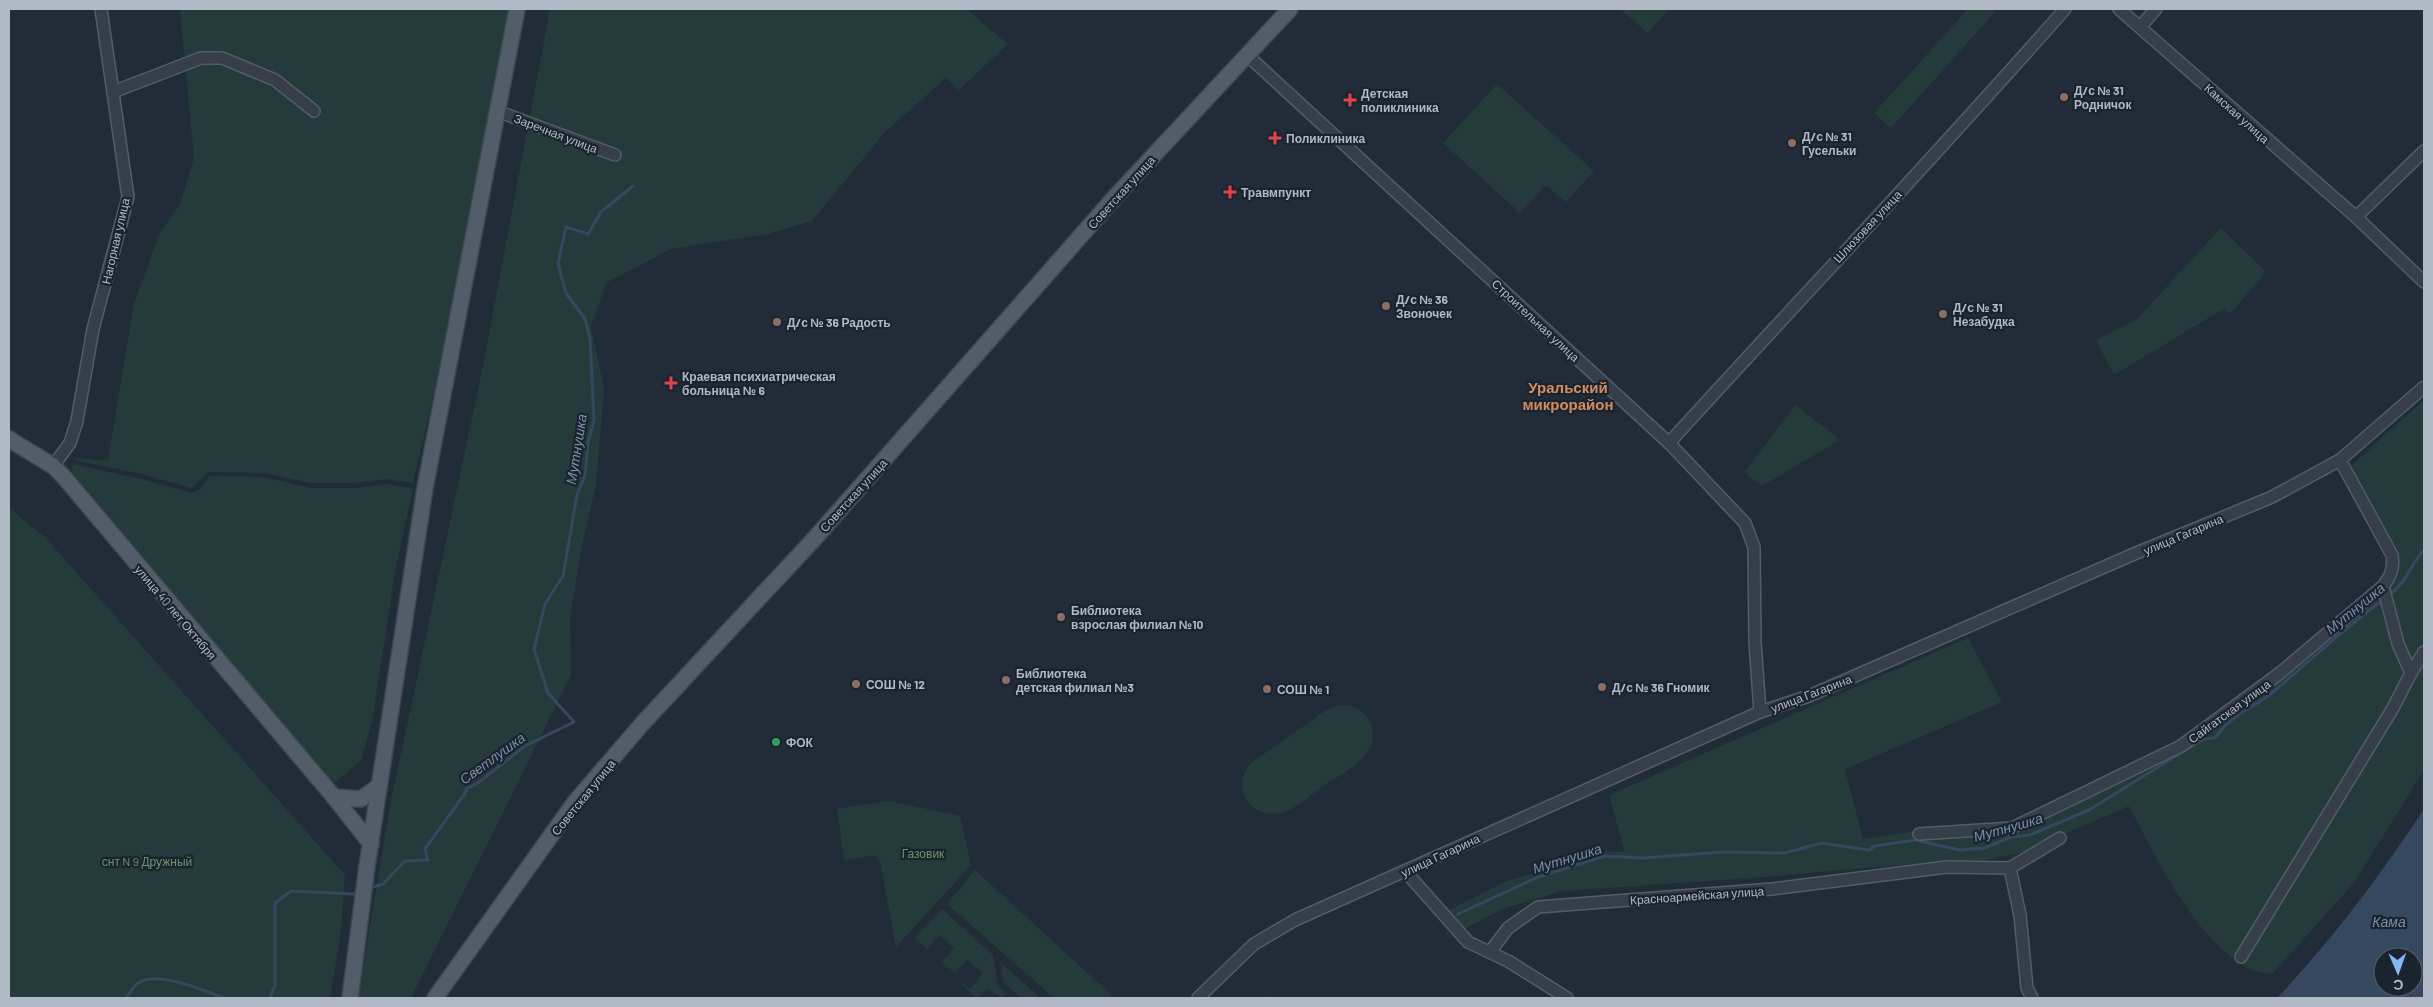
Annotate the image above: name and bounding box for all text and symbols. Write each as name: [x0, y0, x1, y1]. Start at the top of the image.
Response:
street label: Камская улица: [2201, 80, 2272, 147]
place label: Д/с № 31 Родничок: [2074, 83, 2132, 112]
place label: Детская поликлиника: [1361, 86, 1439, 114]
marker: Д/с № 31 Родничок: [2058, 91, 2070, 103]
marker: Детская поликлиника: [1343, 93, 1357, 107]
street label: Заречная улица: [512, 111, 600, 156]
place label: Д/с № 31 Гусельки: [1802, 129, 1856, 158]
marker: Поликлиника: [1268, 131, 1282, 145]
place label: Поликлиника: [1286, 131, 1365, 145]
marker: Д/с № 31 Гусельки: [1786, 137, 1798, 149]
street label: Советская улица: [1085, 152, 1158, 232]
marker: Травмпункт: [1223, 185, 1237, 199]
place label: Травмпункт: [1241, 185, 1311, 200]
street label: Шлюзовая улица: [1830, 187, 1905, 266]
street label: Нагорная улица: [98, 196, 133, 286]
street label: Строительная улица: [1489, 276, 1583, 365]
place label: Д/с № 36 Звоночек: [1396, 292, 1453, 320]
marker: Д/с № 36 Звоночек: [1380, 300, 1392, 312]
place label: Д/с № 31 Незабудка: [1953, 300, 2015, 329]
marker: Д/с № 31 Незабудка: [1937, 308, 1949, 320]
place label: Д/с № 36 Радость: [787, 315, 891, 330]
marker: Д/с № 36 Радость: [771, 316, 783, 328]
place label: Краевая психиатрическая больница № 6: [682, 369, 836, 398]
marker: Краевая психиатрическая больница № 6: [664, 376, 678, 390]
district label: Уральский микрорайон: [1522, 378, 1614, 413]
water label: Мутнушка: [562, 412, 590, 485]
street label: Советская улица: [817, 455, 890, 535]
street label: улица Гагарина: [2141, 511, 2226, 558]
street label: улица 40 лет Октября: [132, 562, 220, 663]
water label: Мутнушка: [2322, 579, 2388, 637]
place label: Библиотека взрослая филиал №10: [1071, 603, 1203, 632]
marker: Библиотека взрослая филиал №10: [1055, 611, 1067, 623]
place label: Библиотека детская филиал №3: [1016, 666, 1134, 695]
street label: улица Гагарина: [1769, 671, 1854, 716]
marker: Библиотека детская филиал №3: [1000, 674, 1012, 686]
street label: Сайгатская улица: [2185, 676, 2274, 746]
place label: СОШ № 12: [866, 677, 925, 691]
marker: СОШ № 12: [850, 678, 862, 690]
place label: Д/с № 36 Гномик: [1612, 680, 1711, 695]
marker: Д/с № 36 Гномик: [1596, 681, 1608, 693]
place label: СОШ № 1: [1277, 682, 1329, 696]
marker: СОШ № 1: [1261, 683, 1273, 695]
water label: Светлушка: [456, 728, 528, 787]
place label: ФОК: [786, 735, 814, 749]
marker: ФОК: [770, 736, 782, 748]
street label: Советская улица: [548, 756, 619, 838]
water label: Мутнушка: [1971, 809, 2045, 845]
street label: улица Гагарина: [1398, 830, 1482, 880]
water label: Мутнушка: [1530, 839, 1604, 877]
park label: Газовик: [902, 846, 945, 860]
park label: снт N 9 Дружный: [102, 854, 192, 869]
street label: Красноармейская улица: [1629, 883, 1765, 908]
water label: Кама: [2372, 913, 2406, 930]
north arrow: [2373, 947, 2423, 997]
text: С: [2393, 977, 2404, 994]

